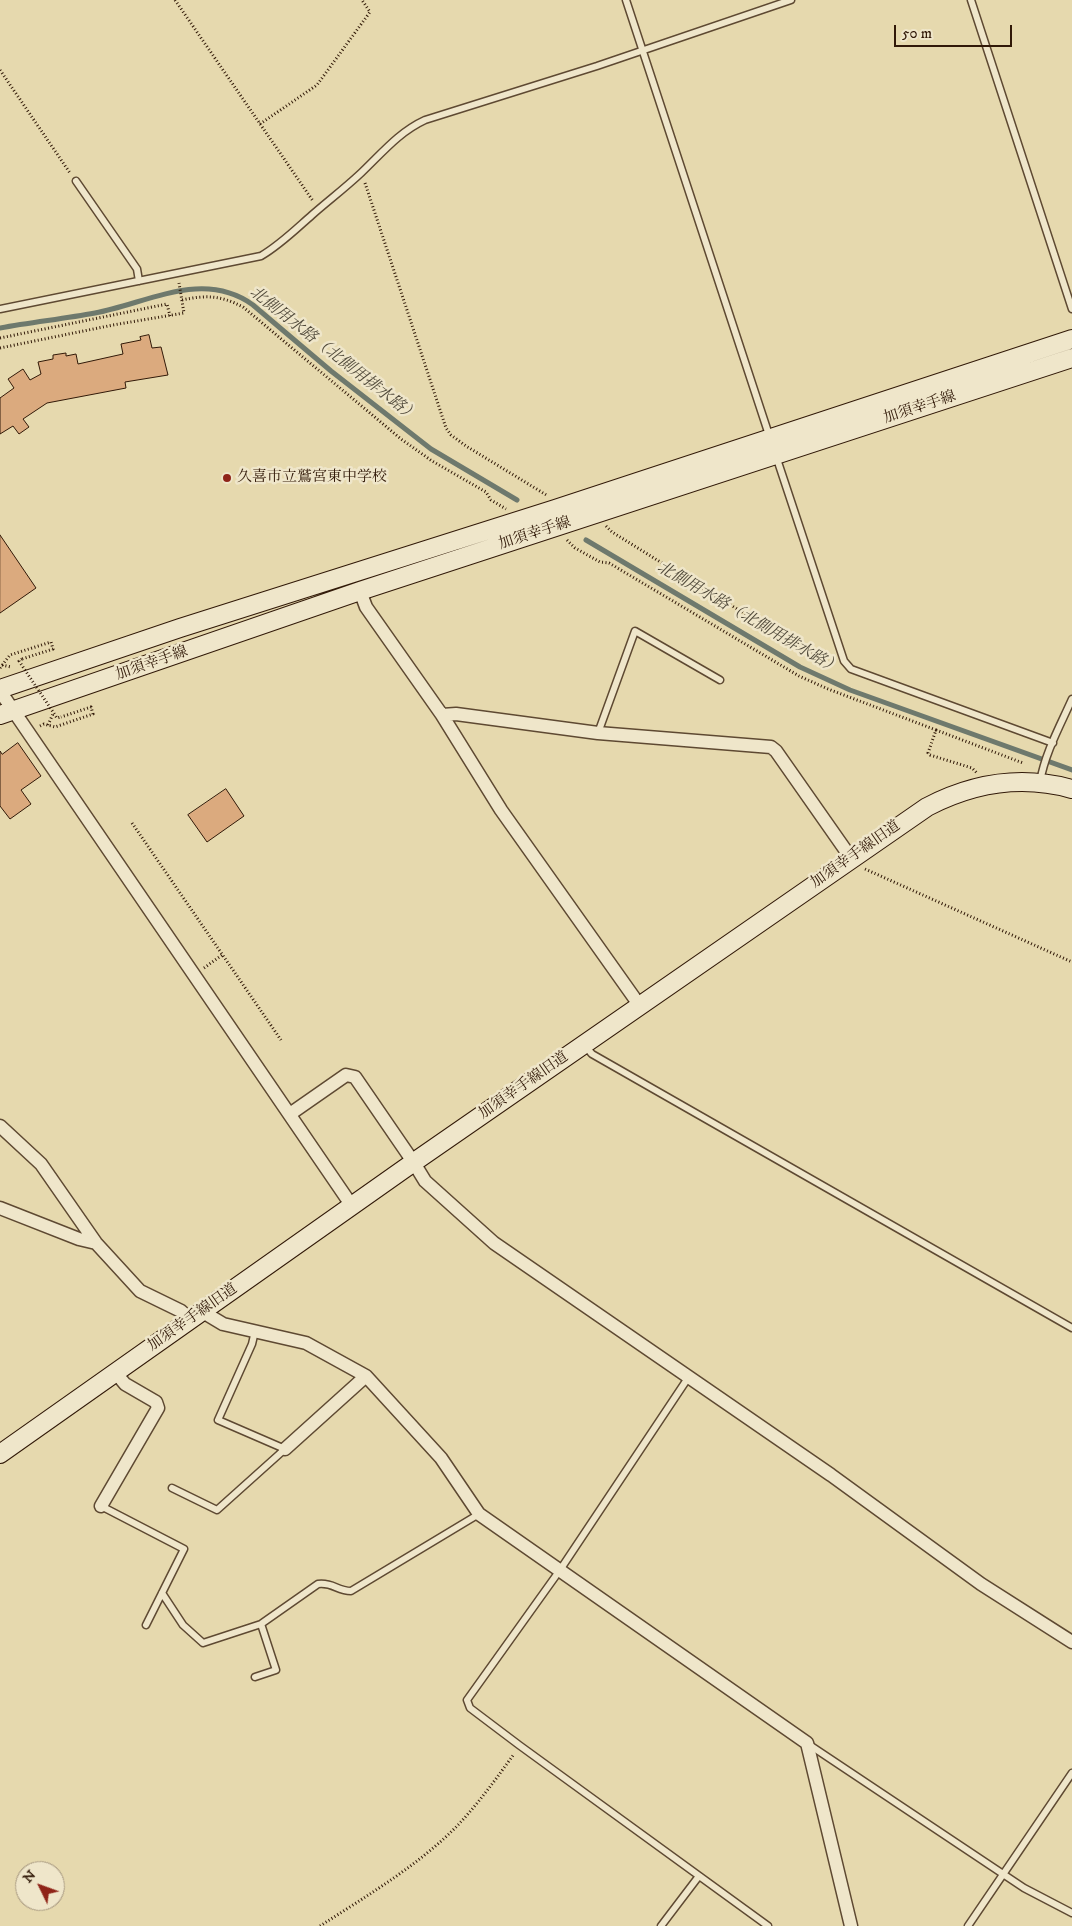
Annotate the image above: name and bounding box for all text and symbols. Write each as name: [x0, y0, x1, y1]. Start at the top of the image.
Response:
scale bar: [897, 15, 1014, 47]
text: 50 m: [902, 24, 932, 43]
water label: 北側用水路（北側用排水路）: [245, 283, 421, 427]
street label: 加須幸手線: [882, 388, 958, 428]
place label: 久喜市立鷲宮東中学校: [237, 469, 387, 487]
marker: 久喜市立鷲宮東中学校: [221, 472, 233, 484]
street label: 加須幸手線: [497, 514, 573, 554]
water label: 北側用水路（北側用排水路）: [653, 559, 843, 679]
street label: 加須幸手線: [114, 643, 190, 685]
street label: 加須幸手線旧道: [808, 818, 904, 892]
street label: 加須幸手線旧道: [476, 1049, 572, 1123]
street label: 加須幸手線旧道: [145, 1281, 241, 1355]
north arrow: [15, 1861, 65, 1911]
text: N: [19, 1866, 40, 1887]

